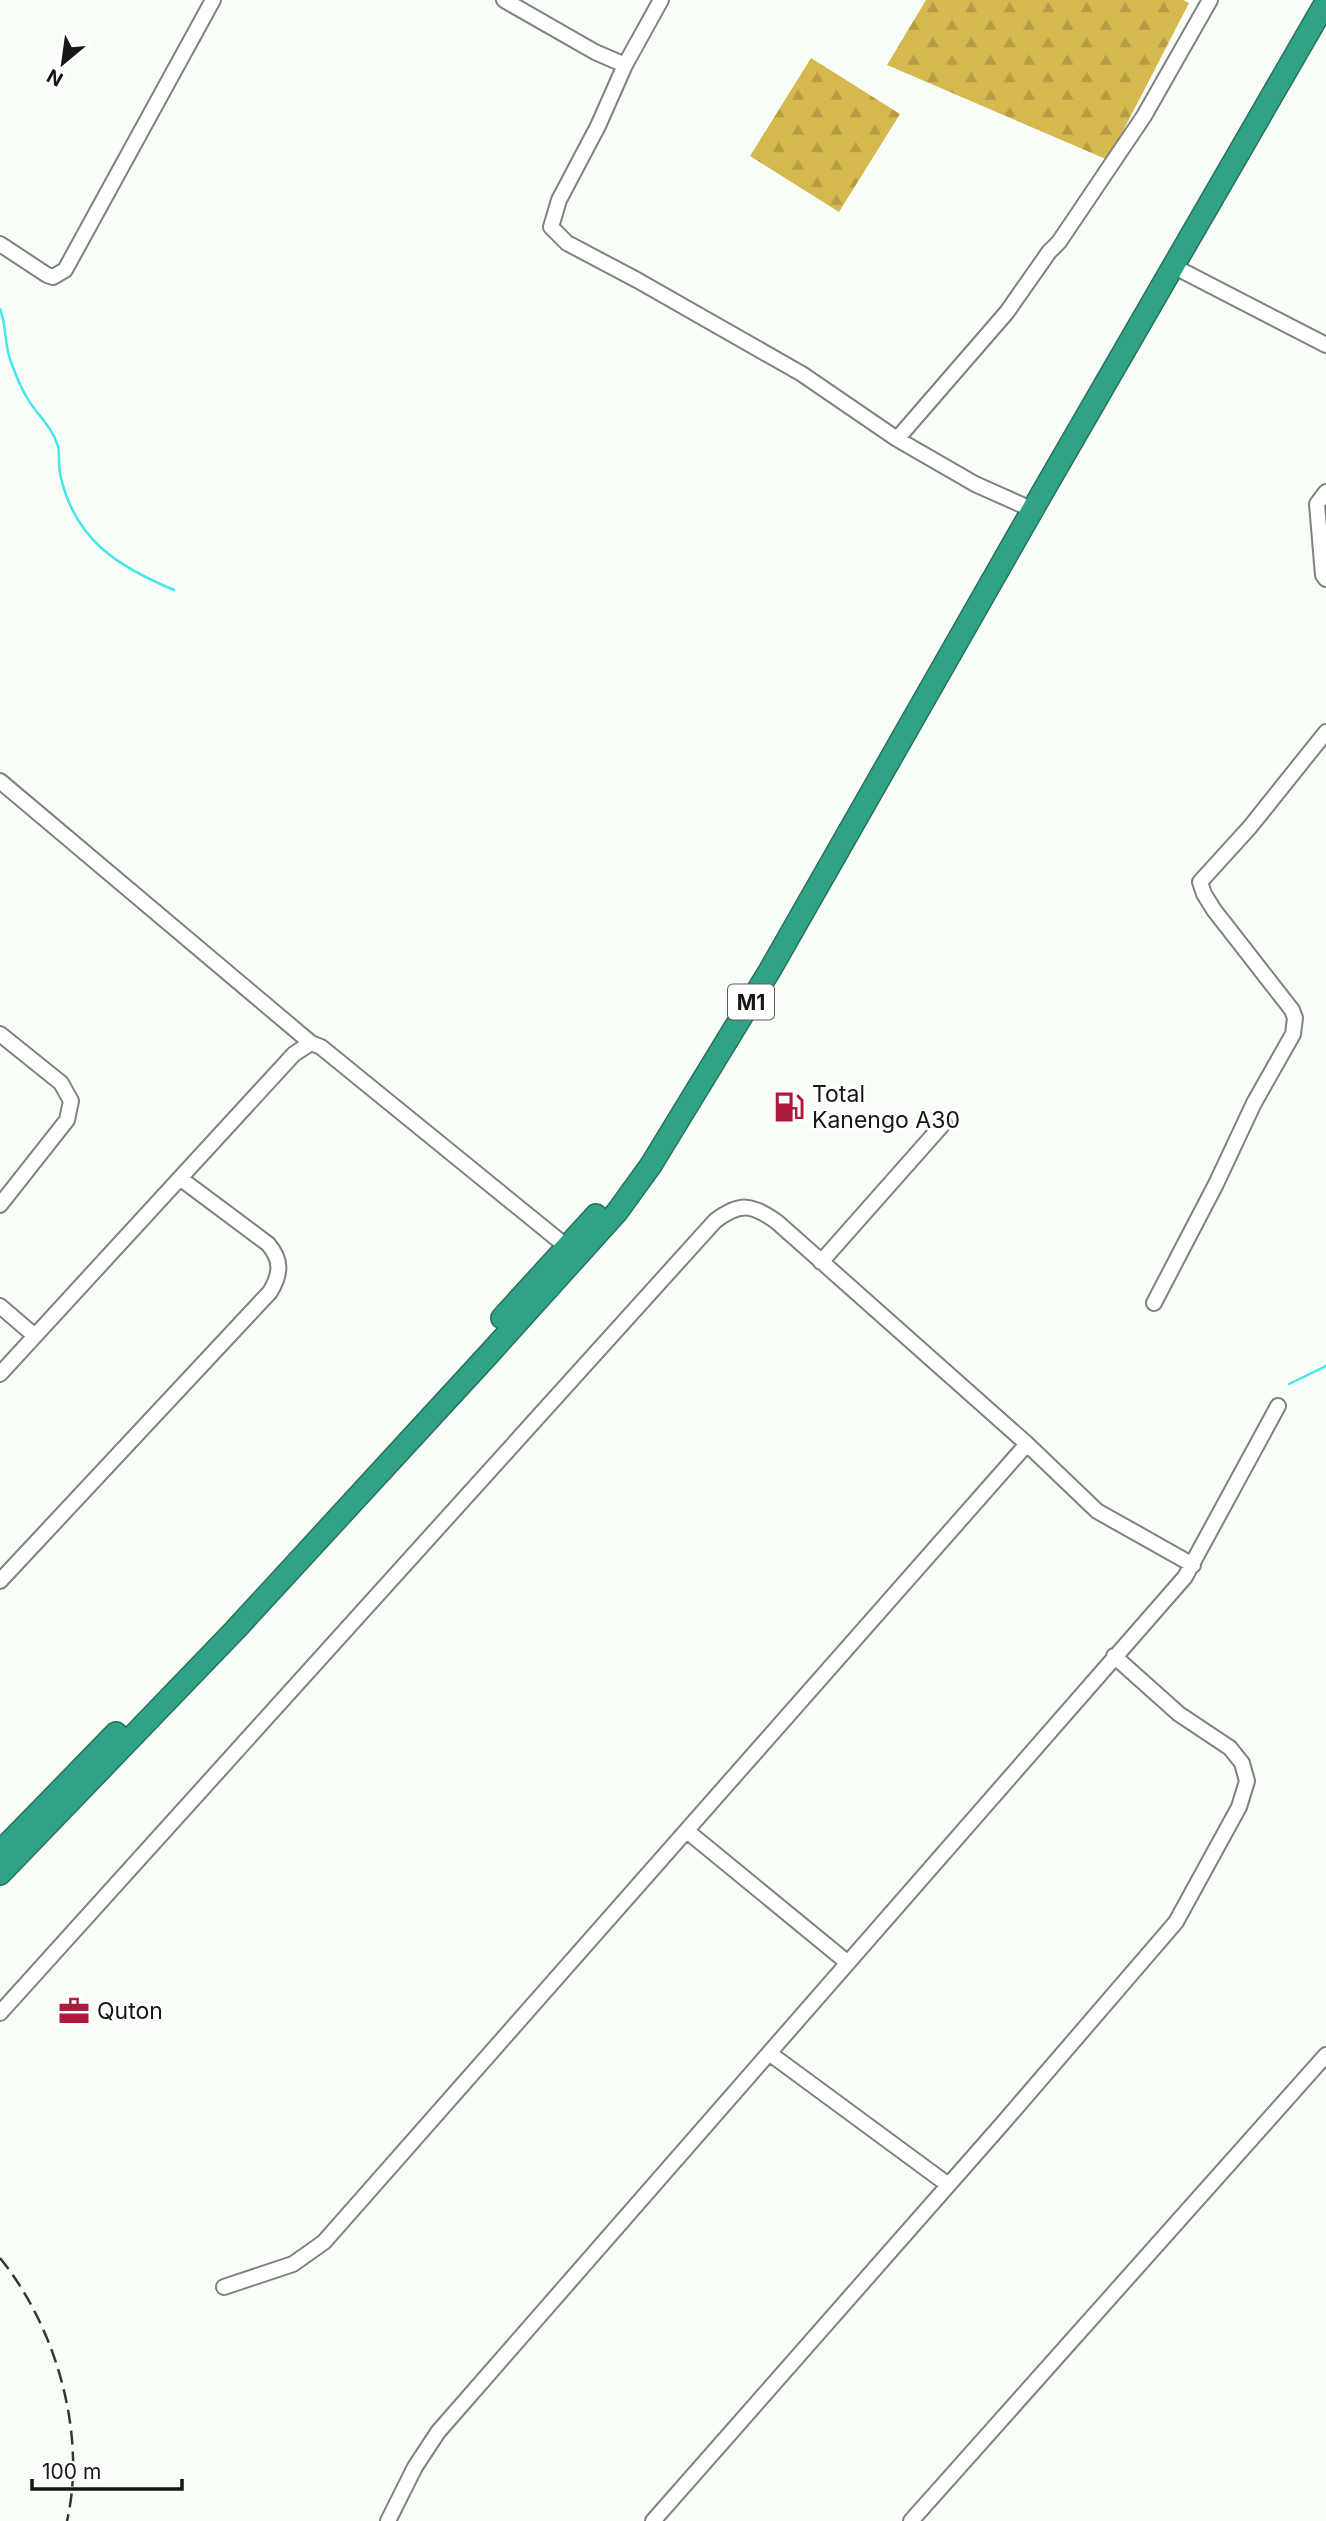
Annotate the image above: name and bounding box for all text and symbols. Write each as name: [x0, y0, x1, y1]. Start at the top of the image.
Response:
north arrow: [28, 28, 98, 98]
text: N: [43, 64, 67, 91]
road number: M1: [728, 984, 774, 1020]
place label: Total Kanengo A30: [812, 1080, 960, 1134]
fuel station icon: Total Kanengo A30: [772, 1090, 806, 1124]
office icon: Quton: [57, 1994, 91, 2028]
place label: Quton: [97, 1997, 163, 2025]
scale bar: [32, 2448, 182, 2492]
text: 100 m: [42, 2459, 101, 2484]

